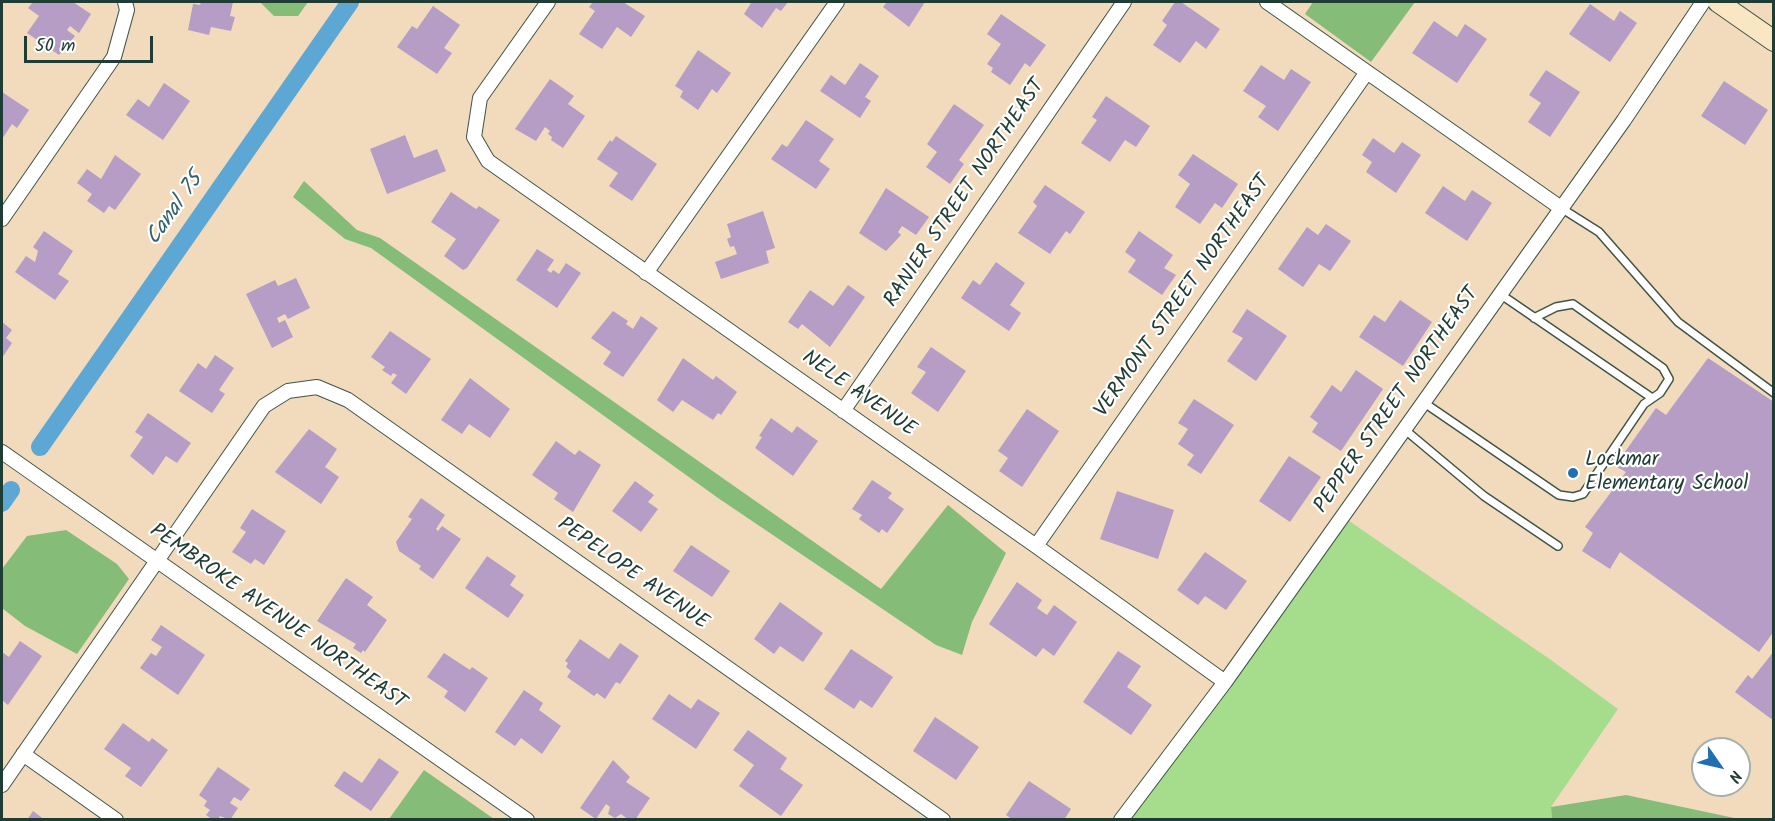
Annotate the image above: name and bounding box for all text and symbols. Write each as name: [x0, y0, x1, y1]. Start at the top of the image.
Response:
scale bar: [27, 24, 156, 62]
text: 50 m: [35, 32, 75, 61]
street label: RANIER STREET NORTHEAST: [880, 75, 1052, 313]
water label: Canal 75: [142, 169, 210, 251]
street label: VERMONT STREET NORTHEAST: [1091, 171, 1277, 423]
street label: PEPPER STREET NORTHEAST: [1310, 283, 1486, 519]
street label: NELE AVENUE: [796, 346, 920, 444]
place label: Lockmar Elementary School: [1585, 448, 1748, 498]
marker: Lockmar Elementary School: [1566, 466, 1580, 480]
street label: PEPELOPE AVENUE: [551, 513, 713, 637]
street label: PEMBROKE AVENUE NORTHEAST: [144, 519, 410, 717]
north arrow: [1691, 737, 1751, 797]
text: N: [1721, 765, 1748, 787]

